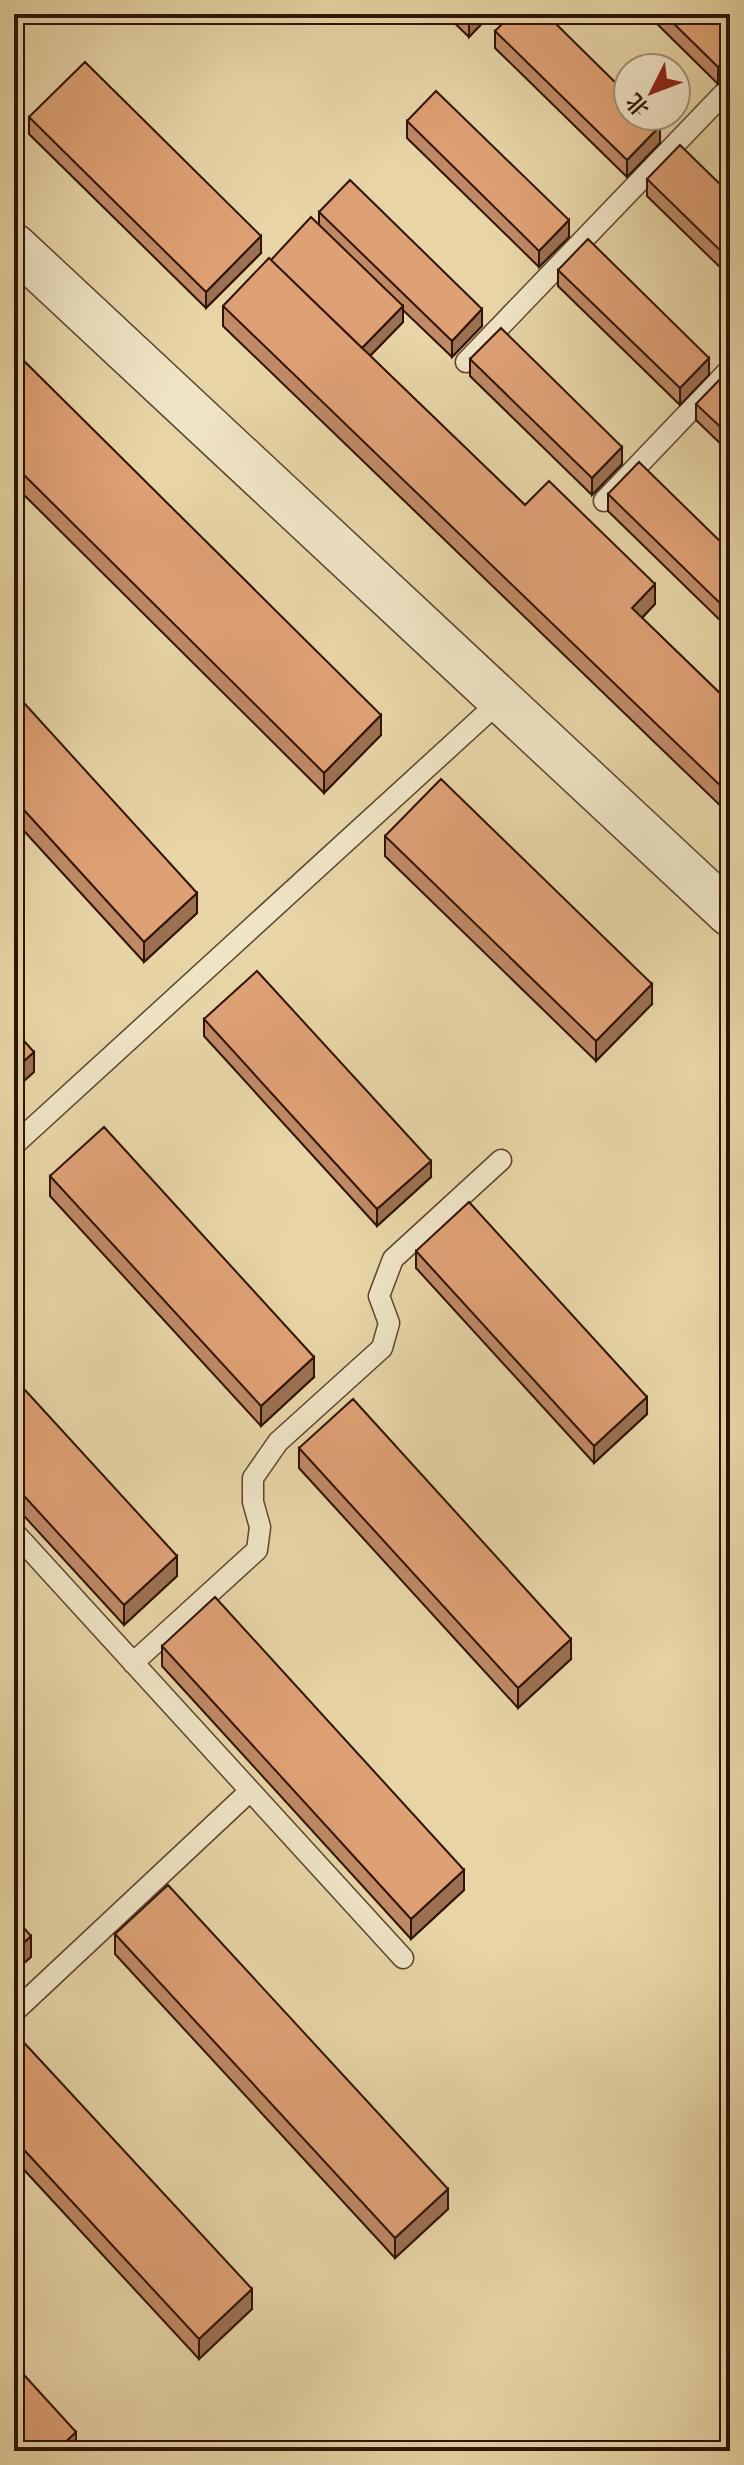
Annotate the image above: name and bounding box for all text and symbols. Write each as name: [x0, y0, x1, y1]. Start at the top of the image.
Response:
north arrow: [612, 52, 692, 132]
text: 北: [620, 87, 656, 122]

